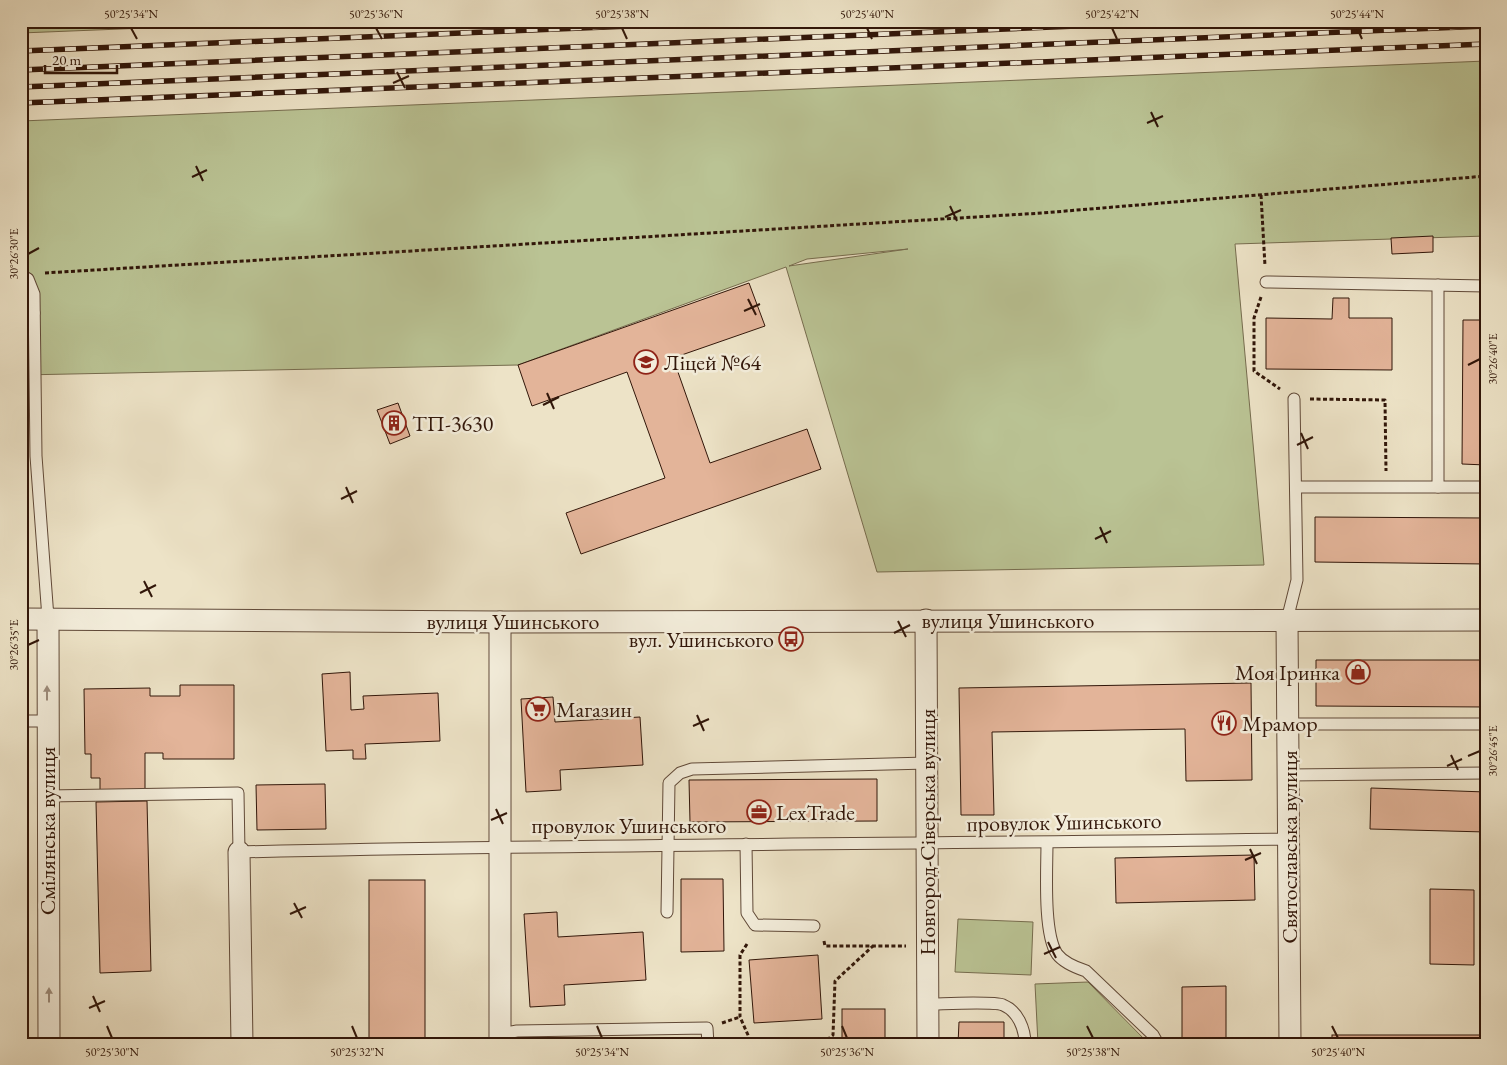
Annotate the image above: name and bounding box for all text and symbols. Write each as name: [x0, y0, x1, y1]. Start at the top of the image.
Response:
text: 50°25'34"N: [104, 6, 158, 22]
text: 50°25'36"N: [349, 6, 403, 22]
text: 50°25'38"N: [595, 6, 649, 22]
text: 50°25'40"N: [840, 6, 894, 22]
text: 50°25'42"N: [1085, 6, 1139, 22]
text: 50°25'44"N: [1330, 6, 1384, 22]
scale bar: [45, 42, 118, 74]
text: 20 m: [52, 50, 81, 69]
text: 30°26'30"E: [6, 228, 22, 280]
text: 30°26'40"E: [1485, 333, 1501, 385]
place label: Ліцей №64: [664, 348, 762, 377]
school or university icon: Ліцей №64: [633, 349, 659, 375]
place label: ТП-3630: [412, 409, 494, 438]
building icon: ТП-3630: [381, 410, 407, 436]
street label: вулиця Ушинського: [922, 606, 1095, 635]
street label: вулиця Ушинського: [427, 607, 600, 636]
text: 30°26'35"E: [6, 619, 22, 671]
place label: вул. Ушинського: [629, 625, 774, 654]
bus stop icon: вул. Ушинського: [778, 626, 804, 652]
place label: Моя Іринка: [1235, 658, 1340, 687]
shop icon: Моя Іринка: [1345, 659, 1371, 685]
one-way arrow: [43, 684, 51, 700]
place label: Магазин: [556, 695, 632, 724]
supermarket icon: Магазин: [525, 696, 551, 722]
street label: Новгород-Сіверська вулиця: [913, 708, 942, 955]
place label: Мрамор: [1242, 709, 1318, 738]
restaurant icon: Мрамор: [1211, 710, 1237, 736]
text: 30°26'45"E: [1485, 725, 1501, 777]
street label: Смілянська вулиця: [33, 747, 62, 915]
street label: Святославська вулиця: [1275, 750, 1304, 944]
place label: LexTrade: [776, 798, 855, 827]
office icon: LexTrade: [746, 799, 772, 825]
street label: провулок Ушинського: [966, 806, 1162, 838]
street label: провулок Ушинського: [531, 811, 727, 840]
one-way arrow: [45, 987, 53, 1003]
text: 50°25'30"N: [85, 1044, 139, 1060]
text: 50°25'32"N: [330, 1044, 384, 1060]
text: 50°25'34"N: [575, 1044, 629, 1060]
text: 50°25'36"N: [820, 1044, 874, 1060]
text: 50°25'38"N: [1066, 1044, 1120, 1060]
text: 50°25'40"N: [1311, 1044, 1365, 1060]

